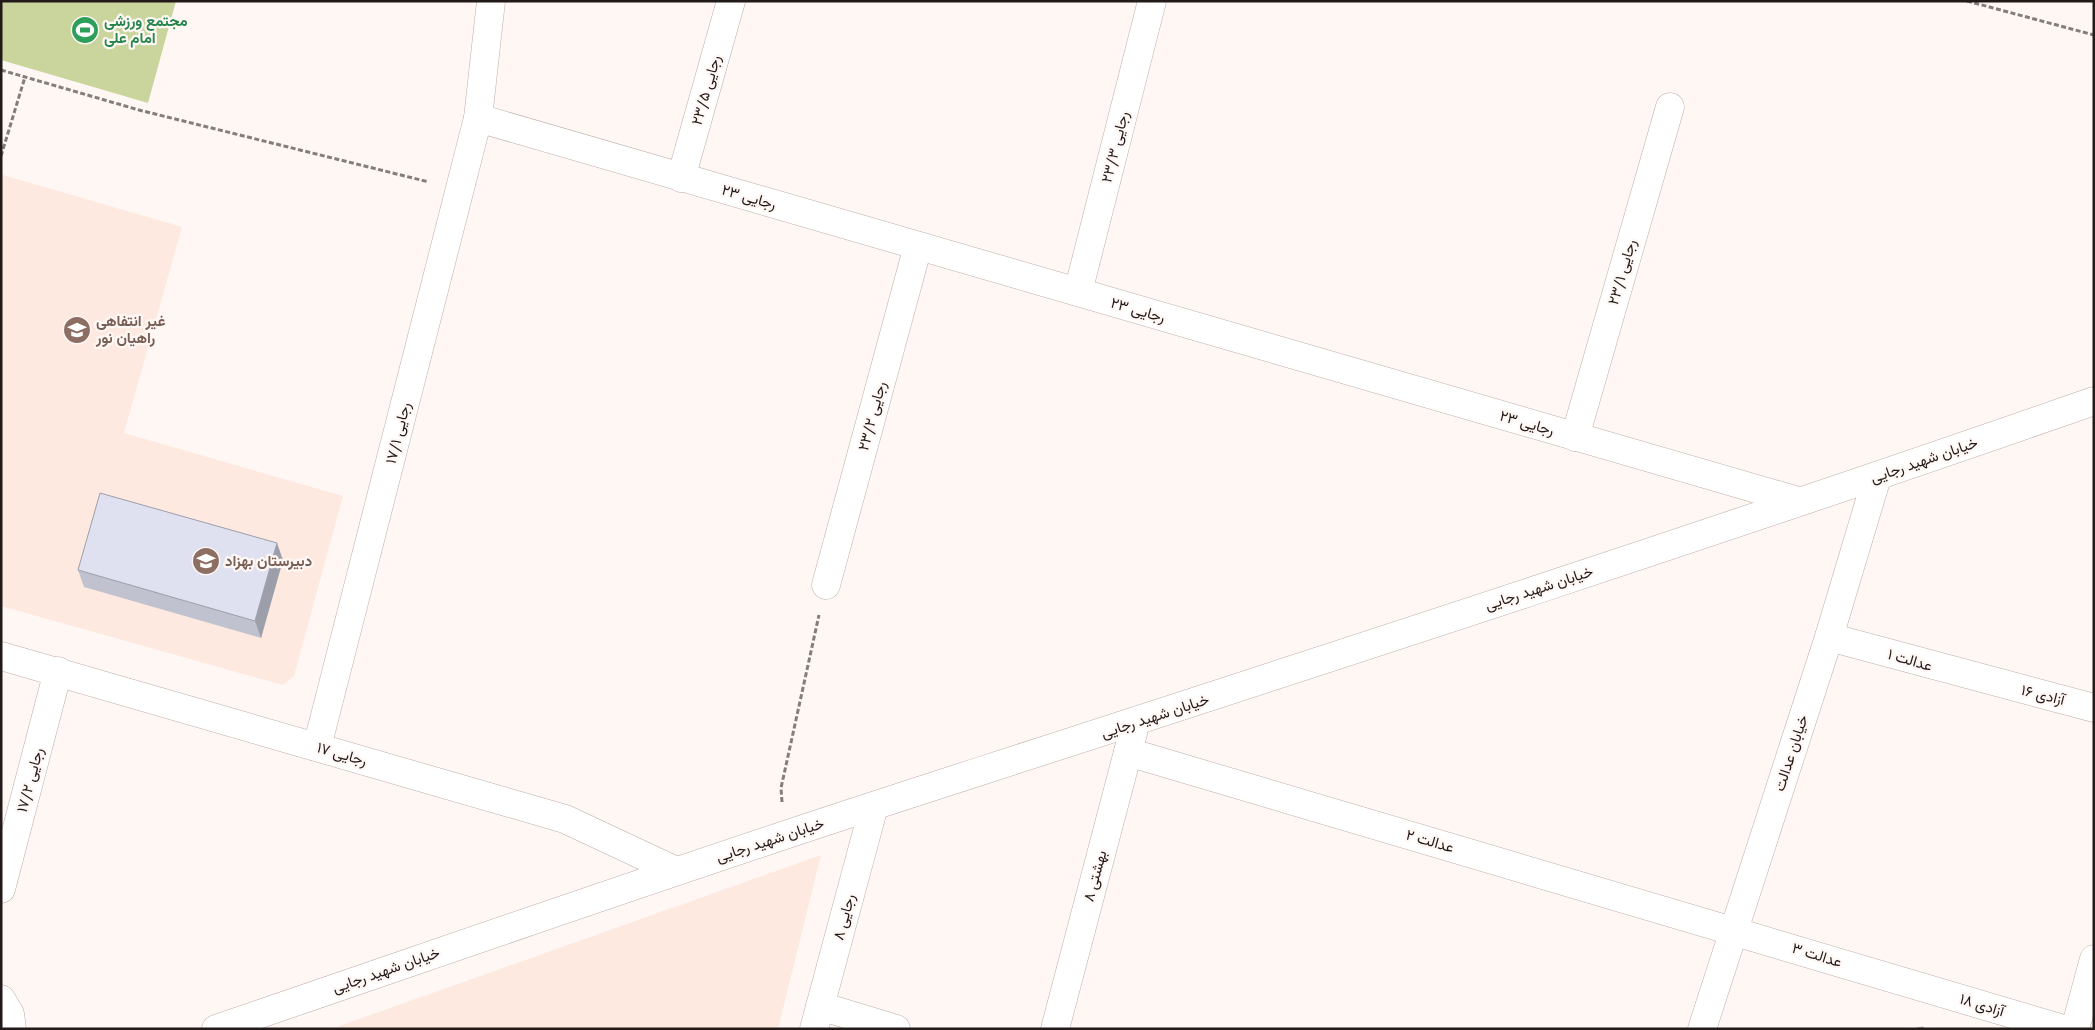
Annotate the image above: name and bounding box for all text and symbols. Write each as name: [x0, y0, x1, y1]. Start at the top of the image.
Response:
place label: مجتمع ورزشی امام علی: [104, 11, 188, 48]
sports icon: مجتمع ورزشی امام علی: [70, 15, 100, 45]
street label: رجایی ۲۳/۵: [686, 53, 726, 127]
street label: رجایی ۲۳/۳: [1096, 109, 1134, 185]
street label: رجایی ۲۳: [719, 180, 779, 214]
street label: رجایی ۲۳/۱: [1603, 237, 1641, 307]
street label: رجایی ۲۳: [1108, 293, 1168, 327]
place label: غیر انتفاهی راهیان نور: [95, 311, 165, 347]
school or university icon: غیر انتفاهی راهیان نور: [62, 315, 92, 345]
street label: رجایی ۲۳/۲: [853, 379, 891, 453]
street label: رجایی ۱۷/۱: [381, 400, 415, 466]
street label: رجایی ۲۳: [1497, 406, 1557, 440]
street label: خیابان شهید رجایی: [1868, 432, 1980, 488]
school or university icon: دبیرستان بهزاد: [191, 546, 221, 576]
place label: دبیرستان بهزاد: [225, 551, 312, 570]
street label: خیابان شهید رجایی: [1482, 561, 1596, 615]
street label: عدالت ۱: [1886, 644, 1935, 674]
street label: آزادی ۱۶: [2019, 680, 2068, 710]
street label: خیابان شهید رجایی: [1098, 689, 1212, 743]
street label: خیابان عدالت: [1769, 712, 1812, 793]
street label: رجایی ۱۷: [315, 737, 369, 771]
street label: رجایی ۱۷/۲: [12, 745, 48, 815]
street label: خیابان شهید رجایی: [713, 813, 827, 867]
street label: عدالت ۲: [1404, 825, 1457, 856]
street label: بهشتی ۸: [1079, 848, 1111, 904]
street label: رجایی ۸: [828, 892, 860, 942]
street label: عدالت ۳: [1790, 938, 1845, 970]
street label: خیابان شهید رجایی: [330, 942, 442, 998]
street label: آزادی ۱۸: [1957, 989, 2008, 1022]

